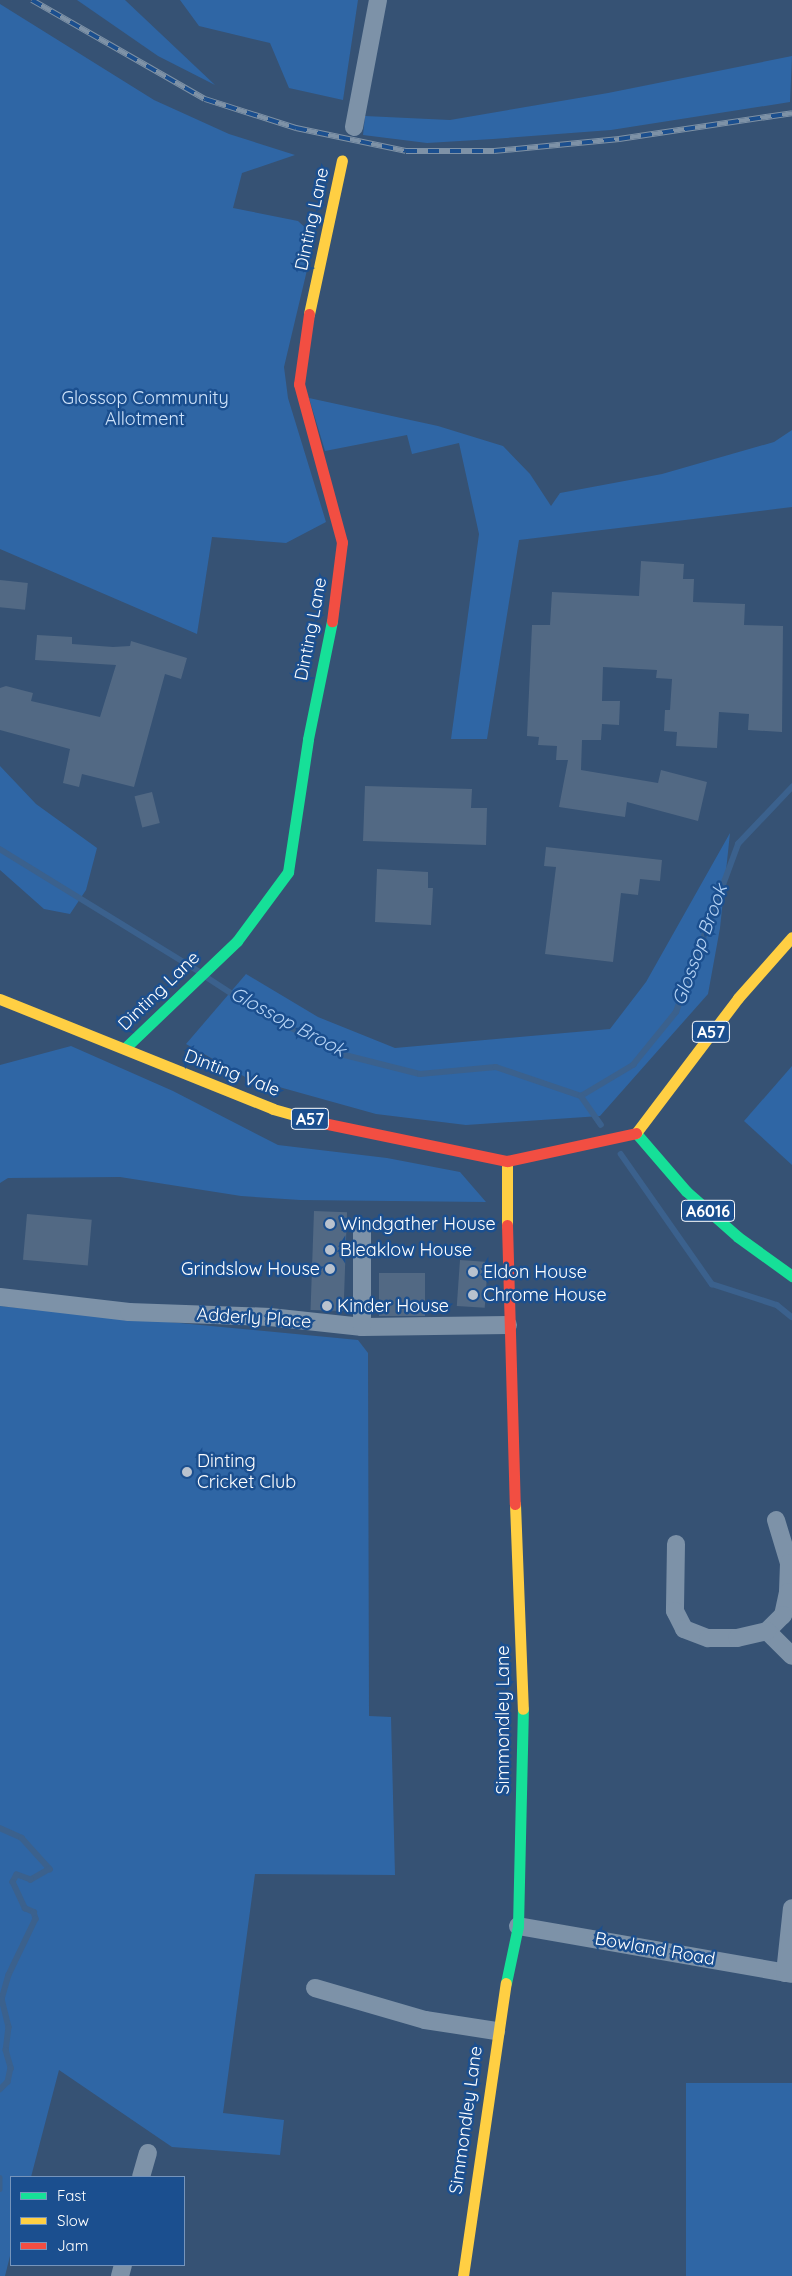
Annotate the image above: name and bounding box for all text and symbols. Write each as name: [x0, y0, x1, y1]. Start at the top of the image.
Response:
street label: Dinting Lane: [291, 166, 333, 272]
park label: Glossop Community Allotment: [61, 388, 229, 430]
street label: Dinting Lane: [290, 576, 332, 682]
water label: Glossop Brook: [668, 881, 732, 1009]
street label: Dinting Lane: [114, 947, 204, 1035]
water label: Glossop Brook: [226, 982, 350, 1062]
road number: A57: [691, 1019, 731, 1046]
street label: Dinting Vale: [181, 1045, 283, 1101]
road number: A57: [290, 1106, 330, 1132]
road number: A6016: [680, 1198, 736, 1224]
place label: Windgather House: [340, 1213, 496, 1235]
marker: Windgather House: [324, 1218, 336, 1230]
place label: Bleaklow House: [340, 1239, 472, 1261]
marker: Bleaklow House: [324, 1244, 336, 1256]
place label: Grindslow House: [181, 1258, 320, 1280]
place label: Eldon House: [483, 1261, 587, 1283]
marker: Grindslow House: [324, 1263, 336, 1275]
marker: Eldon House: [467, 1266, 479, 1278]
place label: Chrome House: [483, 1284, 607, 1306]
marker: Chrome House: [467, 1289, 479, 1301]
place label: Kinder House: [337, 1295, 449, 1317]
marker: Kinder House: [321, 1300, 333, 1312]
street label: Adderly Place: [196, 1303, 312, 1333]
place label: Dinting Cricket Club: [197, 1451, 296, 1494]
marker: Dinting Cricket Club: [181, 1466, 193, 1478]
street label: Simmondley Lane: [492, 1645, 514, 1795]
street label: Bowland Road: [593, 1928, 717, 1970]
street label: Simmondley Lane: [445, 2045, 487, 2195]
legend: [10, 2176, 185, 2266]
text: Fast: [57, 2186, 86, 2205]
text: Slow: [57, 2211, 89, 2230]
text: Jam: [57, 2236, 88, 2255]

